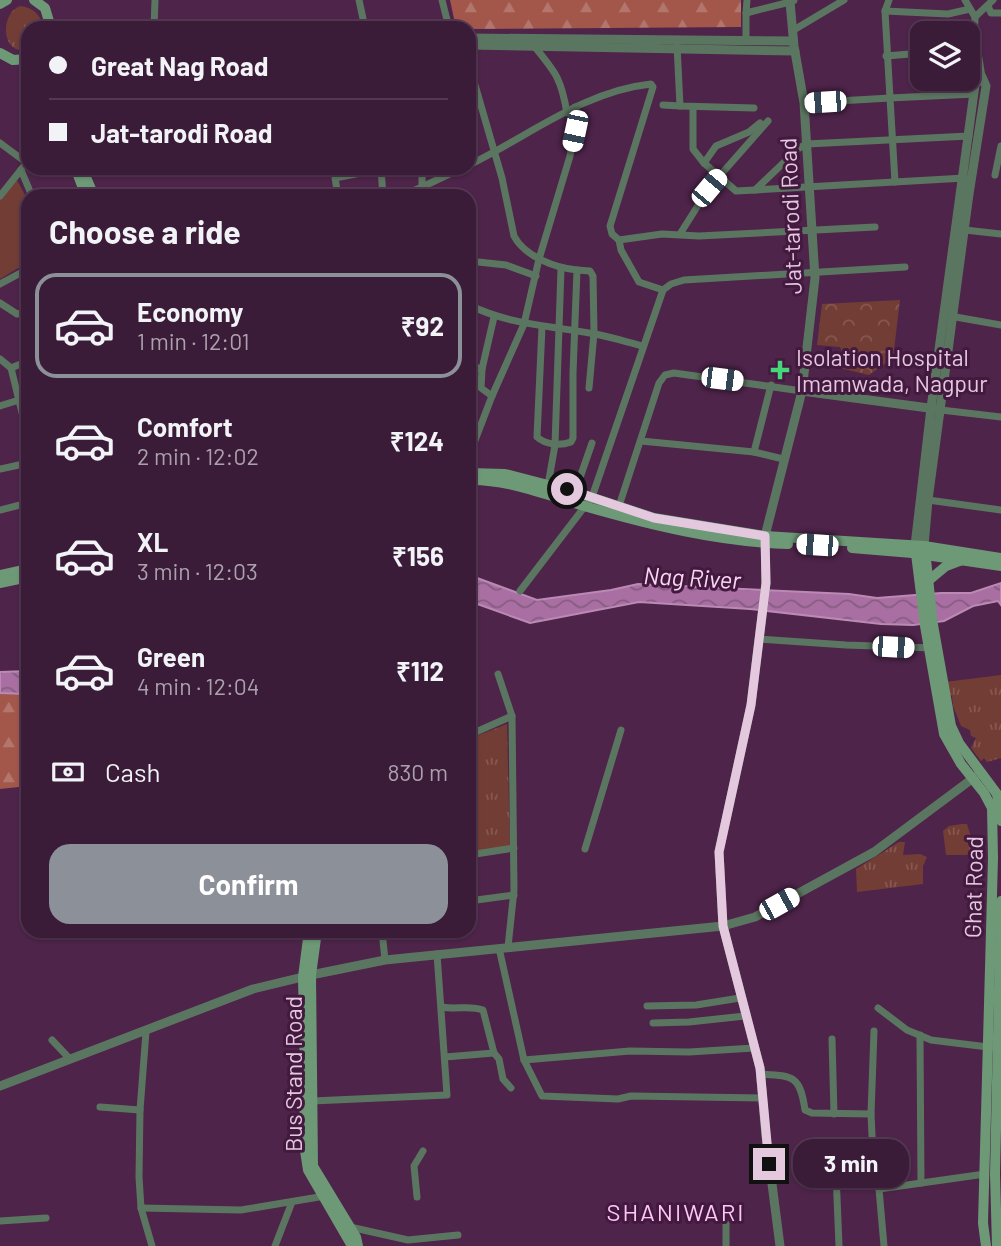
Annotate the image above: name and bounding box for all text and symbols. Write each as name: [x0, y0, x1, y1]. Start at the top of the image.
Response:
map controls: [910, 21, 980, 91]
button: layers: [910, 21, 980, 91]
text: Great Nag Road: [91, 50, 269, 81]
car: [804, 90, 847, 114]
car: [561, 108, 590, 154]
text: Jat-tarodi Road: [91, 117, 273, 148]
street label: Jat-tarodi Road: [773, 137, 807, 295]
car: [688, 165, 731, 211]
text: Choose a ride: [49, 212, 241, 250]
icon: car: [53, 294, 116, 357]
text: Economy: [137, 296, 243, 327]
text: ₹92: [401, 310, 444, 341]
text: 1 min · 12:01: [137, 327, 250, 355]
place label: Isolation Hospital Imamwada, Nagpur: [796, 343, 988, 397]
marker: Isolation Hospital Imamwada, Nagpur: [770, 360, 790, 380]
car: [700, 366, 745, 392]
icon: car: [53, 409, 116, 472]
text: Comfort: [137, 411, 233, 442]
text: ₹124: [390, 425, 444, 456]
text: 2 min · 12:02: [137, 442, 259, 470]
route start: [551, 473, 583, 505]
icon: car: [53, 524, 116, 587]
text: XL: [137, 526, 168, 557]
car: [796, 533, 839, 557]
text: ₹156: [392, 540, 444, 571]
text: 3 min · 12:03: [137, 557, 258, 585]
water label: Nag River: [643, 560, 743, 594]
car: [872, 635, 915, 659]
icon: car: [53, 639, 116, 702]
text: Green: [137, 641, 205, 672]
text: ₹112: [396, 655, 444, 686]
text: 4 min · 12:04: [137, 672, 259, 700]
icon: cash: [49, 753, 87, 791]
text: Cash: [105, 756, 160, 787]
text: 830 m: [388, 758, 448, 786]
street label: Ghat Road: [958, 836, 988, 938]
button: Confirm: [49, 844, 448, 924]
car: [756, 885, 803, 923]
street label: Bus Stand Road: [279, 996, 307, 1152]
callout: 3 min: [794, 1140, 909, 1188]
route end: [753, 1148, 785, 1180]
text: 3 min: [824, 1149, 878, 1177]
district label: SHANIWARI: [606, 1197, 746, 1226]

